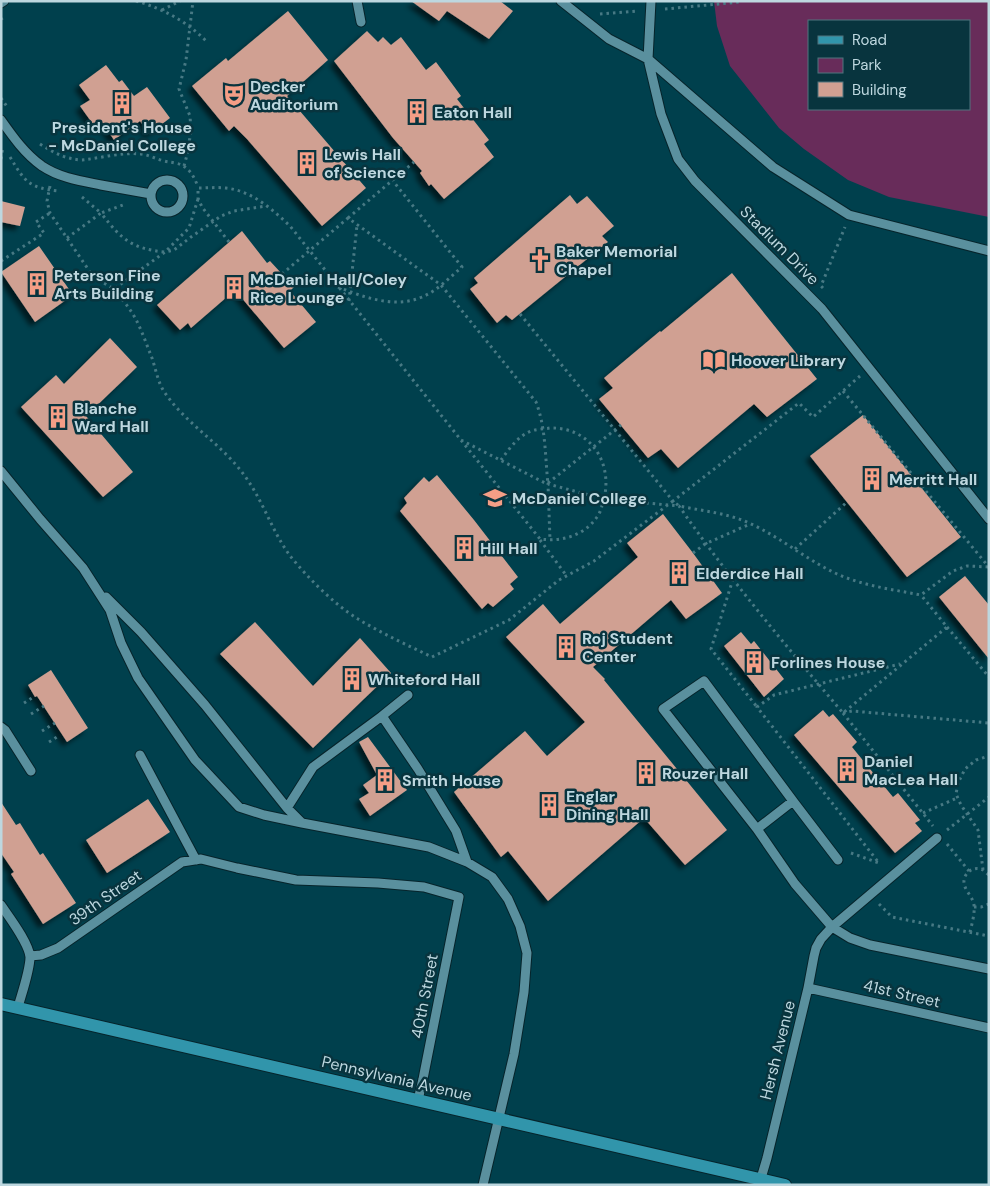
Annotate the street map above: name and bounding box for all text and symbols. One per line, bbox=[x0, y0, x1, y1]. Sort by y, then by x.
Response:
legend bbox=[808, 20, 970, 110]
text: Road bbox=[852, 30, 887, 50]
text: Park bbox=[852, 55, 882, 75]
place label: Decker Auditorium bbox=[250, 76, 338, 115]
text: Building bbox=[852, 80, 907, 100]
theatre icon: Decker Auditorium bbox=[221, 82, 247, 108]
building icon: President's House - McDaniel College bbox=[109, 90, 135, 116]
building icon: Eaton Hall bbox=[404, 99, 430, 125]
place label: Eaton Hall bbox=[434, 102, 512, 123]
place label: President's House - McDaniel College bbox=[48, 117, 196, 156]
place label: Lewis Hall of Science bbox=[324, 144, 406, 183]
building icon: Lewis Hall of Science bbox=[294, 150, 320, 176]
street label: Stadium Drive bbox=[736, 201, 824, 289]
place label: Baker Memorial Chapel bbox=[556, 241, 677, 280]
church icon: Baker Memorial Chapel bbox=[527, 247, 553, 273]
place label: Peterson Fine Arts Building bbox=[54, 265, 161, 304]
place label: McDaniel Hall/Coley Rice Lounge bbox=[250, 269, 407, 308]
building icon: Peterson Fine Arts Building bbox=[24, 271, 50, 297]
building icon: McDaniel Hall/Coley Rice Lounge bbox=[221, 275, 247, 301]
library icon: Hoover Library bbox=[701, 347, 727, 373]
place label: Hoover Library bbox=[731, 350, 846, 371]
place label: Blanche Ward Hall bbox=[74, 398, 149, 437]
building icon: Blanche Ward Hall bbox=[45, 404, 71, 430]
building icon: Merritt Hall bbox=[859, 466, 885, 492]
place label: Merritt Hall bbox=[889, 469, 977, 490]
school or university icon: McDaniel College bbox=[482, 485, 508, 511]
place label: McDaniel College bbox=[512, 488, 647, 509]
building icon: Hill Hall bbox=[451, 535, 477, 561]
place label: Hill Hall bbox=[480, 538, 537, 559]
building icon: Elderdice Hall bbox=[666, 560, 692, 586]
place label: Elderdice Hall bbox=[696, 563, 803, 584]
place label: Roj Student Center bbox=[582, 628, 673, 667]
building icon: Roj Student Center bbox=[553, 634, 579, 660]
building icon: Forlines House bbox=[741, 649, 767, 675]
place label: Forlines House bbox=[771, 652, 885, 673]
building icon: Whiteford Hall bbox=[339, 666, 365, 692]
place label: Whiteford Hall bbox=[368, 669, 480, 690]
place label: Daniel MacLea Hall bbox=[864, 751, 958, 790]
building icon: Daniel MacLea Hall bbox=[834, 757, 860, 783]
building icon: Rouzer Hall bbox=[633, 760, 659, 786]
place label: Rouzer Hall bbox=[662, 763, 748, 784]
building icon: Smith House bbox=[372, 767, 398, 793]
place label: Smith House bbox=[402, 770, 501, 791]
place label: Englar Dining Hall bbox=[566, 786, 648, 825]
building icon: Englar Dining Hall bbox=[536, 792, 562, 818]
street label: 39th Street bbox=[65, 865, 146, 930]
street label: 40th Street bbox=[406, 952, 443, 1040]
street label: 41st Street bbox=[861, 974, 942, 1013]
street label: Hersh Avenue bbox=[755, 998, 800, 1102]
street label: Pennsylvania Avenue bbox=[320, 1051, 474, 1106]

